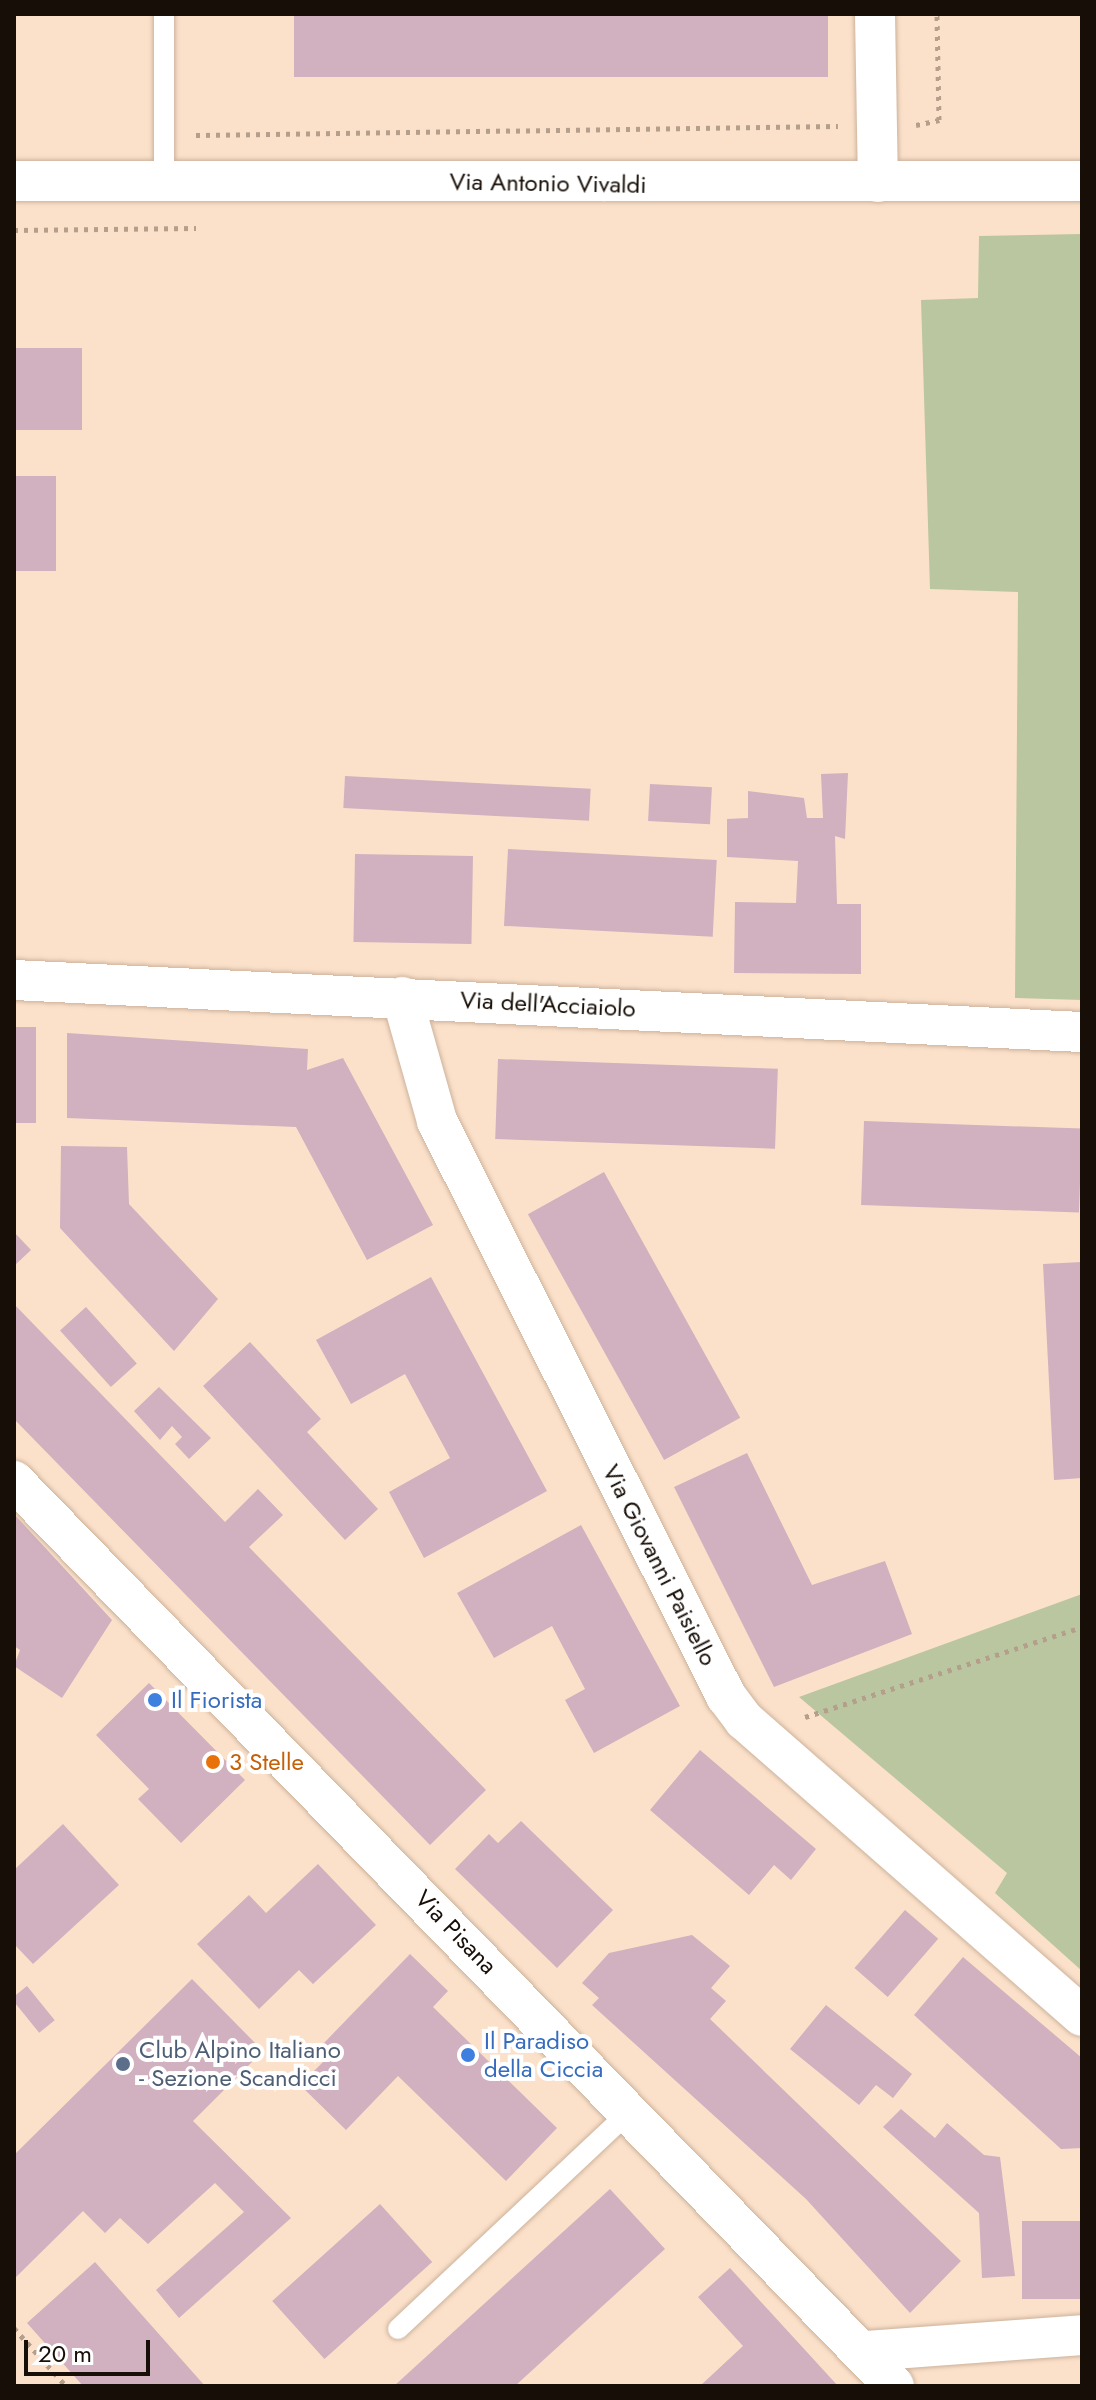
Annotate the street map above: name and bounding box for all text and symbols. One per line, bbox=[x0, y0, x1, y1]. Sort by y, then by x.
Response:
street label: Via Antonio Vivaldi bbox=[449, 167, 647, 199]
street label: Via dell'Acciaiolo bbox=[460, 985, 636, 1023]
street label: Via Giovanni Paisiello bbox=[597, 1460, 723, 1670]
place label: Il Fiorista bbox=[171, 1686, 262, 1714]
marker: Il Fiorista bbox=[146, 1691, 164, 1709]
place label: 3 Stelle bbox=[229, 1748, 304, 1776]
marker: 3 Stelle bbox=[204, 1753, 222, 1771]
street label: Via Pisana bbox=[409, 1884, 503, 1980]
place label: Il Paradiso della Ciccia bbox=[484, 2027, 603, 2083]
place label: Club Alpino Italiano - Sezione Scandicci bbox=[139, 2036, 341, 2092]
marker: Il Paradiso della Ciccia bbox=[459, 2046, 477, 2064]
marker: Club Alpino Italiano - Sezione Scandicci bbox=[114, 2055, 132, 2073]
scale bar bbox=[28, 2324, 154, 2374]
text: 20 m bbox=[38, 2336, 92, 2371]

